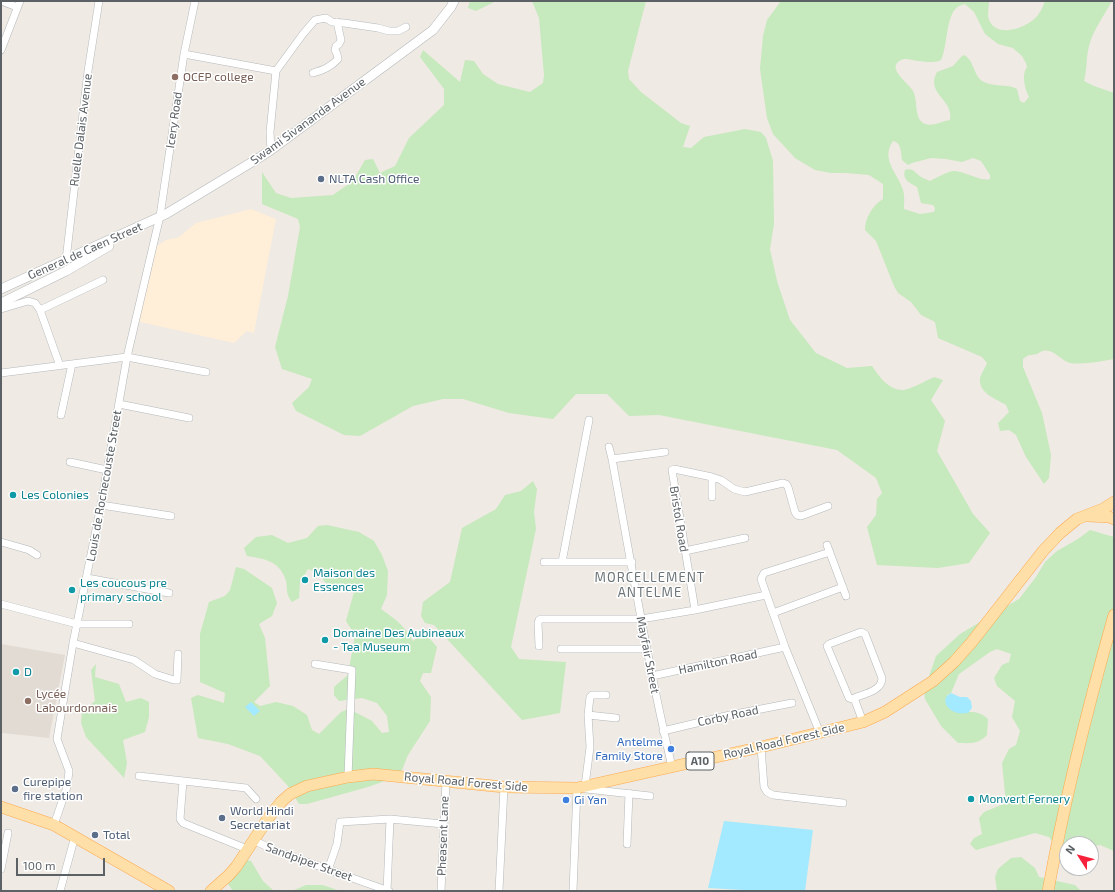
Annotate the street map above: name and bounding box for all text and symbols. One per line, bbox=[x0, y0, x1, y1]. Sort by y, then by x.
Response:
place label: OCEP college bbox=[183, 70, 254, 84]
marker: OCEP college bbox=[170, 72, 180, 82]
street label: Ruelle Dalais Avenue bbox=[67, 73, 95, 187]
street label: Swami Sivananda Avenue bbox=[248, 74, 368, 168]
street label: Icery Road bbox=[163, 91, 185, 149]
place label: NLTA Cash Office bbox=[329, 172, 419, 186]
marker: NLTA Cash Office bbox=[316, 174, 326, 184]
street label: General de Caen Street bbox=[25, 219, 145, 283]
street label: Louis de Rochecouste Street bbox=[84, 409, 124, 563]
street label: Bristol Road bbox=[667, 485, 691, 553]
place label: Les Colonies bbox=[21, 488, 89, 502]
marker: Les Colonies bbox=[8, 490, 18, 500]
place label: Maison des Essences bbox=[313, 566, 375, 594]
district label: MORCELLEMENT ANTELME bbox=[595, 570, 705, 601]
marker: Maison des Essences bbox=[300, 575, 310, 585]
place label: Les coucous pre primary school bbox=[80, 576, 167, 604]
marker: Les coucous pre primary school bbox=[67, 585, 77, 595]
street label: Mayfair Street bbox=[633, 615, 663, 695]
place label: Domaine Des Aubineaux - Tea Museum bbox=[333, 626, 464, 654]
marker: Domaine Des Aubineaux - Tea Museum bbox=[320, 635, 330, 645]
street label: Hamilton Road bbox=[677, 647, 759, 677]
place label: D bbox=[24, 665, 32, 679]
marker: D bbox=[11, 667, 21, 677]
place label: Lycée Labourdonnais bbox=[36, 687, 117, 715]
marker: Lycée Labourdonnais bbox=[23, 696, 33, 706]
street label: Corby Road bbox=[696, 703, 760, 729]
street label: Royal Road Forest Side bbox=[722, 720, 846, 762]
place label: Antelme Family Store bbox=[595, 735, 663, 763]
marker: Antelme Family Store bbox=[666, 744, 676, 754]
road number: A10 bbox=[686, 752, 714, 770]
street label: Royal Road Forest Side bbox=[404, 769, 528, 795]
place label: Curepipe fire station bbox=[23, 775, 83, 803]
marker: Curepipe fire station bbox=[10, 784, 20, 794]
place label: Monvert Fernery bbox=[979, 792, 1070, 806]
place label: Gi Yan bbox=[574, 793, 607, 807]
marker: Monvert Fernery bbox=[966, 794, 976, 804]
marker: Gi Yan bbox=[561, 795, 571, 805]
street label: Pheasent Lane bbox=[434, 796, 452, 876]
place label: World Hindi Secretariat bbox=[230, 804, 294, 832]
marker: World Hindi Secretariat bbox=[217, 813, 227, 823]
place label: Total bbox=[103, 828, 130, 842]
marker: Total bbox=[90, 830, 100, 840]
north arrow bbox=[1059, 836, 1099, 876]
street label: Sandpiper Street bbox=[264, 840, 354, 884]
text: N bbox=[1062, 842, 1077, 856]
scale bar bbox=[18, 850, 107, 876]
text: 100 m bbox=[23, 858, 55, 872]

